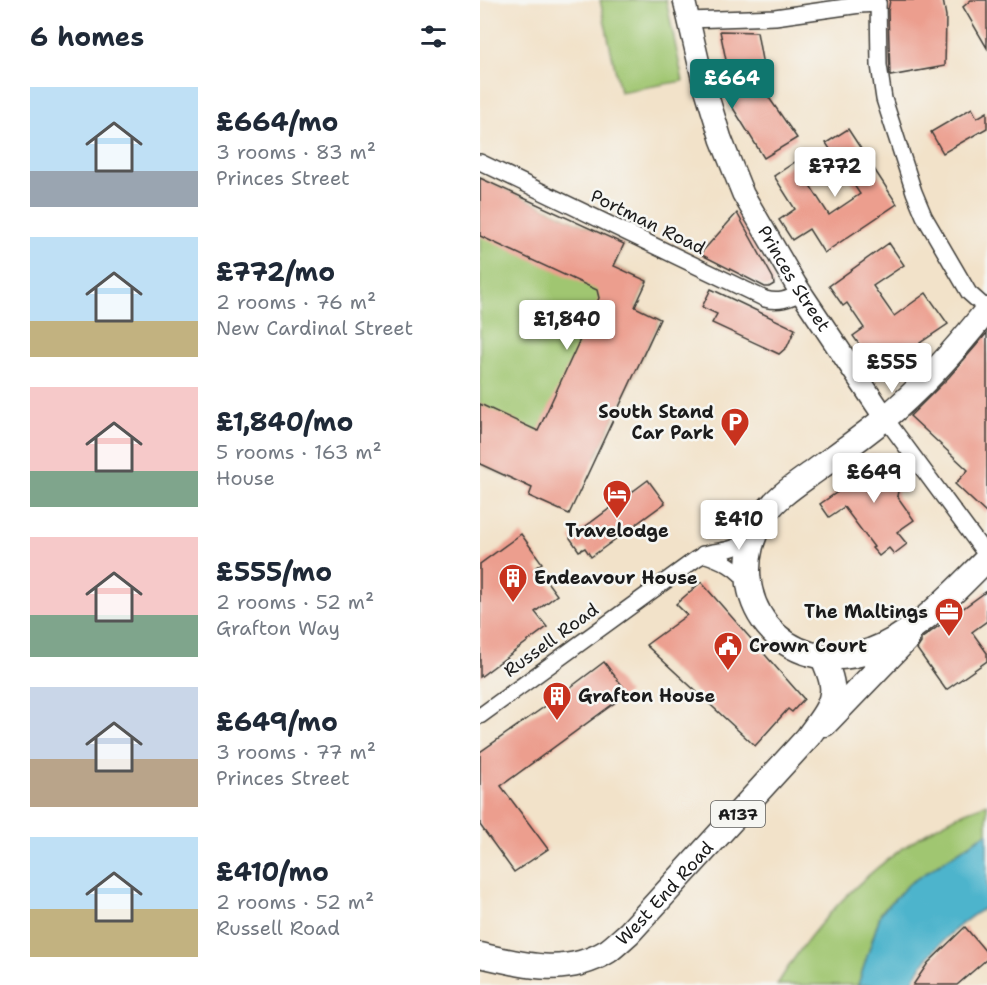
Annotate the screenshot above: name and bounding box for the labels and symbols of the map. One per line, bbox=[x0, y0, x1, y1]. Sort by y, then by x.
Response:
pin: £664 bbox=[696, 59, 768, 110]
pin: £772 bbox=[799, 147, 871, 198]
street label: Portman Road bbox=[587, 184, 709, 260]
street label: Princes Street bbox=[752, 221, 836, 337]
pin: £1,840 bbox=[518, 300, 616, 351]
pin: £555 bbox=[856, 343, 928, 394]
place label: South Stand Car Park bbox=[598, 400, 714, 445]
parking icon: South Stand Car Park bbox=[719, 406, 751, 448]
pin: £649 bbox=[838, 453, 910, 504]
hotel icon: Travelodge bbox=[601, 478, 633, 520]
pin: £410 bbox=[703, 500, 775, 551]
place label: Travelodge bbox=[565, 519, 669, 543]
building icon: Endeavour House bbox=[497, 562, 529, 604]
place label: Endeavour House bbox=[534, 566, 698, 590]
office icon: The Maltings bbox=[933, 596, 965, 638]
street label: Russell Road bbox=[499, 598, 603, 682]
place label: The Maltings bbox=[804, 600, 928, 624]
public building icon: Crown Court bbox=[712, 630, 744, 672]
place label: Crown Court bbox=[749, 634, 867, 658]
building icon: Grafton House bbox=[541, 680, 573, 722]
place label: Grafton House bbox=[578, 684, 715, 708]
road number: A137 bbox=[711, 801, 765, 827]
street label: West End Road bbox=[611, 836, 719, 951]

